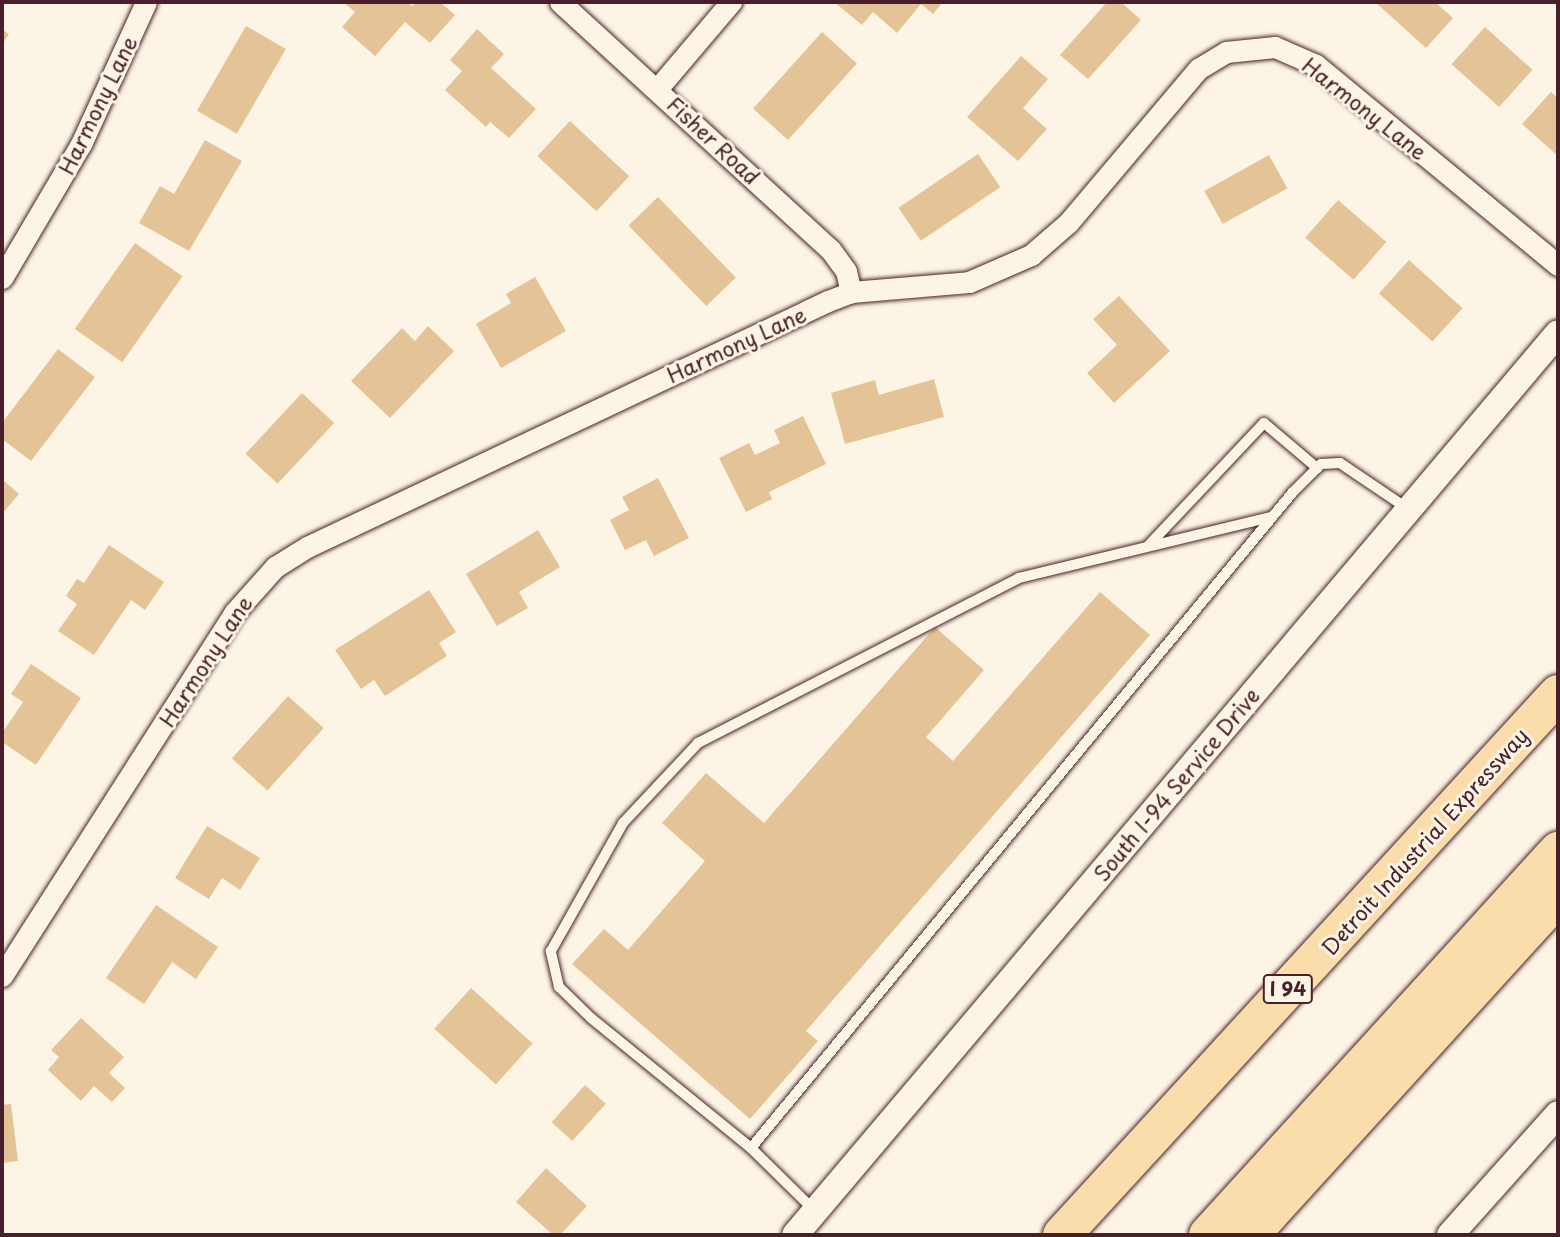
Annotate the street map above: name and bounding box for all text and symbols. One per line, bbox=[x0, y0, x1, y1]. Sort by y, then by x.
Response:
street label: Harmony Lane bbox=[53, 32, 141, 178]
street label: Harmony Lane bbox=[1298, 52, 1432, 164]
street label: Fisher Road bbox=[662, 90, 766, 190]
street label: Harmony Lane bbox=[662, 301, 810, 387]
street label: Harmony Lane bbox=[153, 591, 257, 731]
street label: South I-94 Service Drive bbox=[1087, 682, 1265, 886]
street label: Detroit Industrial Expressway bbox=[1315, 722, 1533, 960]
road number: I 94 bbox=[1262, 973, 1314, 1004]

